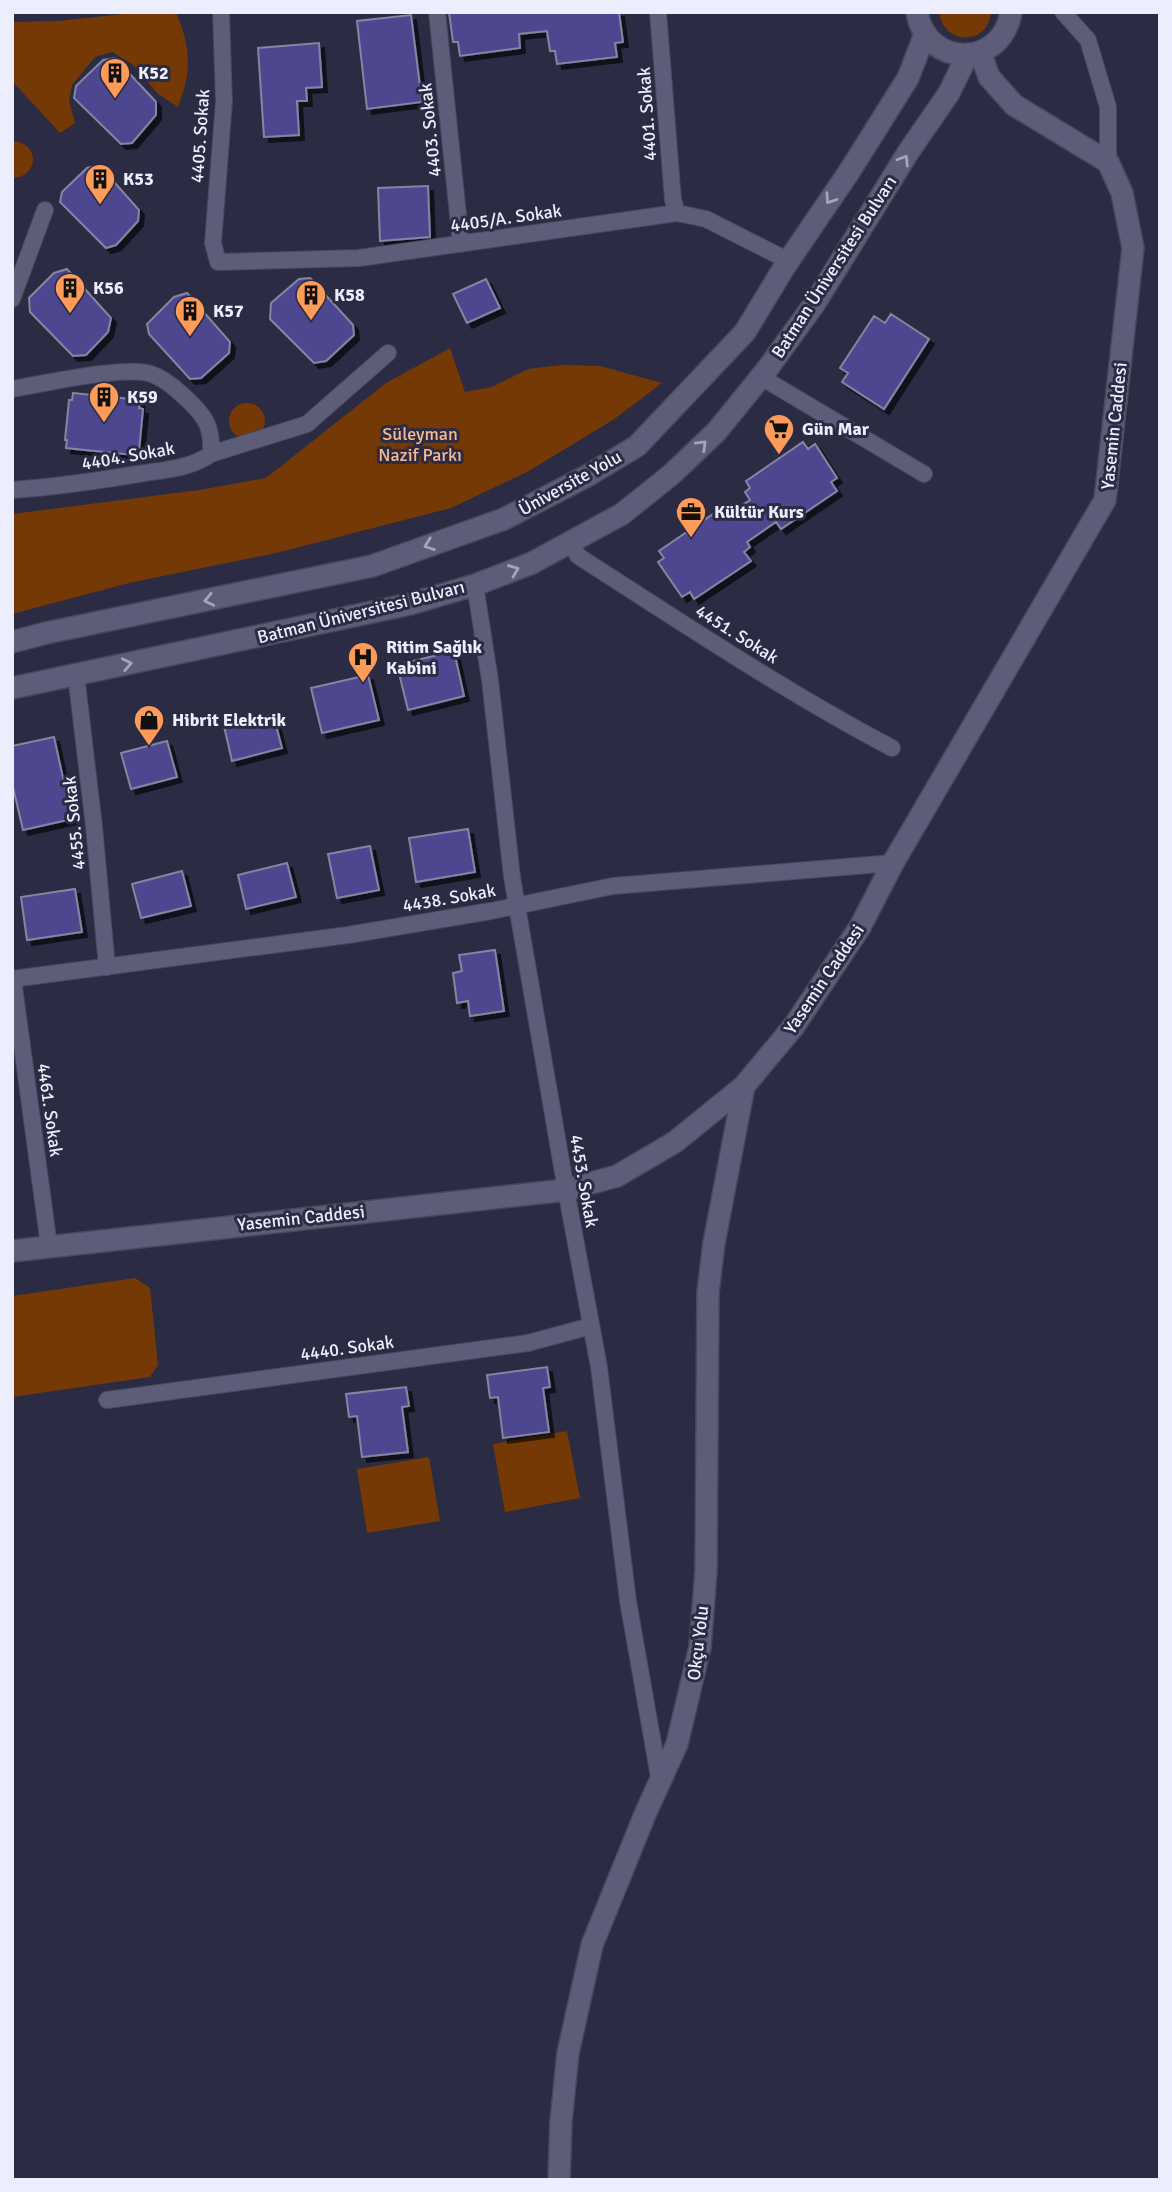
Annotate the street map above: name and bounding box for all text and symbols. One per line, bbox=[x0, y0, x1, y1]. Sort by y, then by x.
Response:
building icon: K52 bbox=[98, 56, 132, 100]
place label: K52 bbox=[138, 62, 169, 84]
street label: 4401. Sokak bbox=[633, 66, 661, 162]
street label: 4403. Sokak bbox=[414, 82, 446, 178]
street label: 4405. Sokak bbox=[186, 88, 214, 184]
one-way arrow bbox=[895, 154, 908, 167]
building icon: K53 bbox=[83, 162, 117, 206]
place label: K53 bbox=[123, 168, 154, 190]
street label: Batman Üniversitesi Bulvarı bbox=[767, 172, 901, 362]
one-way arrow bbox=[826, 191, 838, 204]
street label: 4405/A. Sokak bbox=[449, 199, 563, 237]
building icon: K56 bbox=[53, 271, 87, 315]
place label: K56 bbox=[93, 277, 124, 299]
building icon: K58 bbox=[294, 278, 328, 322]
place label: K58 bbox=[334, 284, 365, 306]
building icon: K57 bbox=[173, 294, 207, 338]
place label: K57 bbox=[213, 300, 244, 322]
street label: Yasemin Caddesi bbox=[1096, 361, 1132, 491]
building icon: K59 bbox=[87, 380, 121, 424]
place label: K59 bbox=[127, 386, 158, 408]
supermarket icon: Gün Mar bbox=[762, 412, 796, 456]
place label: Gün Mar bbox=[802, 418, 870, 440]
park label: Süleyman Nazif Parkı bbox=[378, 423, 462, 466]
street label: 4404. Sokak bbox=[80, 437, 176, 475]
one-way arrow bbox=[694, 440, 707, 453]
street label: Üniversite Yolu bbox=[515, 446, 625, 520]
office icon: Kültür Kurs bbox=[674, 495, 708, 539]
place label: Kültür Kurs bbox=[714, 501, 804, 523]
one-way arrow bbox=[424, 537, 436, 551]
one-way arrow bbox=[508, 564, 520, 578]
street label: Batman Üniversitesi Bulvarı bbox=[255, 576, 467, 648]
one-way arrow bbox=[203, 592, 215, 607]
street label: 4451. Sokak bbox=[691, 600, 783, 668]
place label: Ritim Sağlık Kabini bbox=[386, 636, 483, 679]
hospital icon: Ritim Sağlık Kabini bbox=[346, 640, 380, 684]
one-way arrow bbox=[121, 658, 133, 673]
shop icon: Hibrit Elektrik bbox=[132, 703, 166, 747]
place label: Hibrit Elektrik bbox=[172, 709, 287, 731]
street label: 4455. Sokak bbox=[58, 775, 90, 871]
street label: 4438. Sokak bbox=[401, 879, 497, 917]
street label: Yasemin Caddesi bbox=[779, 920, 869, 1038]
street label: 4461. Sokak bbox=[33, 1062, 67, 1158]
street label: 4453. Sokak bbox=[565, 1133, 603, 1229]
street label: Yasemin Caddesi bbox=[236, 1200, 366, 1236]
street label: 4440. Sokak bbox=[299, 1331, 395, 1365]
street label: Okçu Yolu bbox=[683, 1604, 713, 1682]

